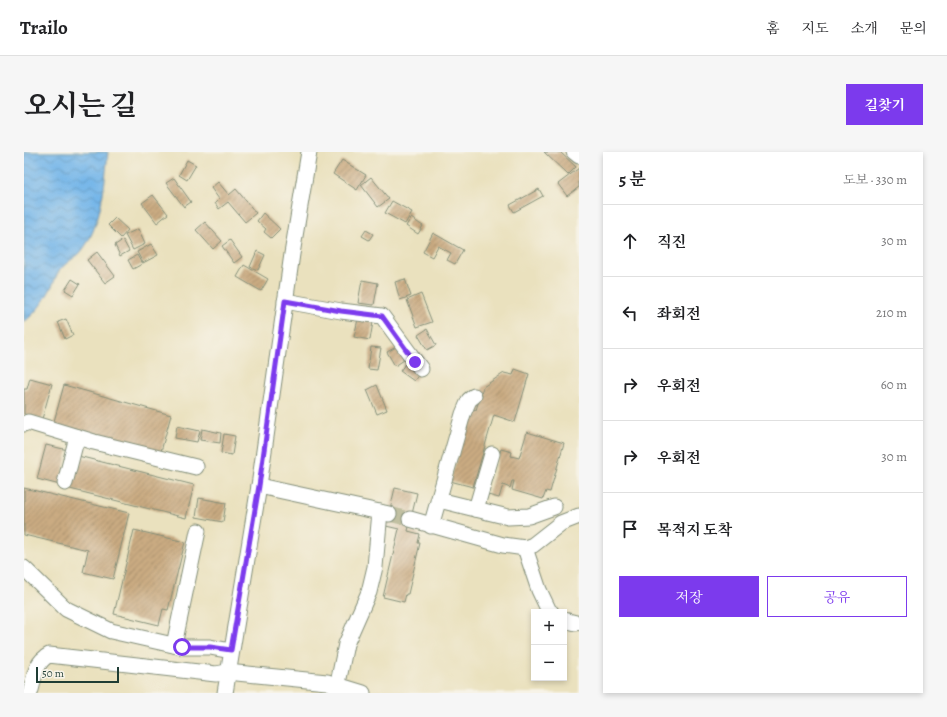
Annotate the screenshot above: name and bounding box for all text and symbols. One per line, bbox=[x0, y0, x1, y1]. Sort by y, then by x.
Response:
text: Trailo bbox=[20, 15, 68, 41]
text: 홈 bbox=[766, 19, 780, 38]
text: 지도 bbox=[802, 19, 829, 38]
text: 소개 bbox=[851, 19, 878, 38]
text: 문의 bbox=[900, 19, 927, 38]
button: 길찾기 bbox=[846, 84, 923, 125]
text: 오시는 길 bbox=[24, 87, 137, 125]
text: 5 분 bbox=[619, 168, 646, 191]
text: 도보 · 330 m bbox=[843, 171, 907, 188]
icon: ahead bbox=[619, 230, 641, 252]
text: 직진 bbox=[657, 232, 686, 252]
text: 30 m bbox=[881, 232, 907, 249]
icon: left bbox=[619, 302, 641, 324]
text: 좌회전 bbox=[657, 304, 700, 324]
text: 210 m bbox=[876, 304, 907, 321]
route end bbox=[406, 353, 424, 371]
icon: right bbox=[619, 374, 641, 396]
text: 우회전 bbox=[657, 376, 700, 396]
text: 60 m bbox=[881, 376, 907, 393]
icon: right bbox=[619, 446, 641, 468]
text: 우회전 bbox=[657, 448, 700, 468]
text: 30 m bbox=[881, 448, 907, 465]
icon: arrive bbox=[619, 518, 641, 540]
text: 목적지 도착 bbox=[657, 520, 732, 540]
button: 저장 bbox=[619, 576, 759, 617]
button: 공유 bbox=[767, 576, 907, 617]
map controls bbox=[531, 609, 567, 681]
button: + bbox=[531, 609, 567, 645]
route start bbox=[173, 638, 191, 656]
button: − bbox=[531, 645, 567, 681]
scale bar bbox=[36, 665, 119, 684]
text: 50 m bbox=[42, 666, 64, 681]

